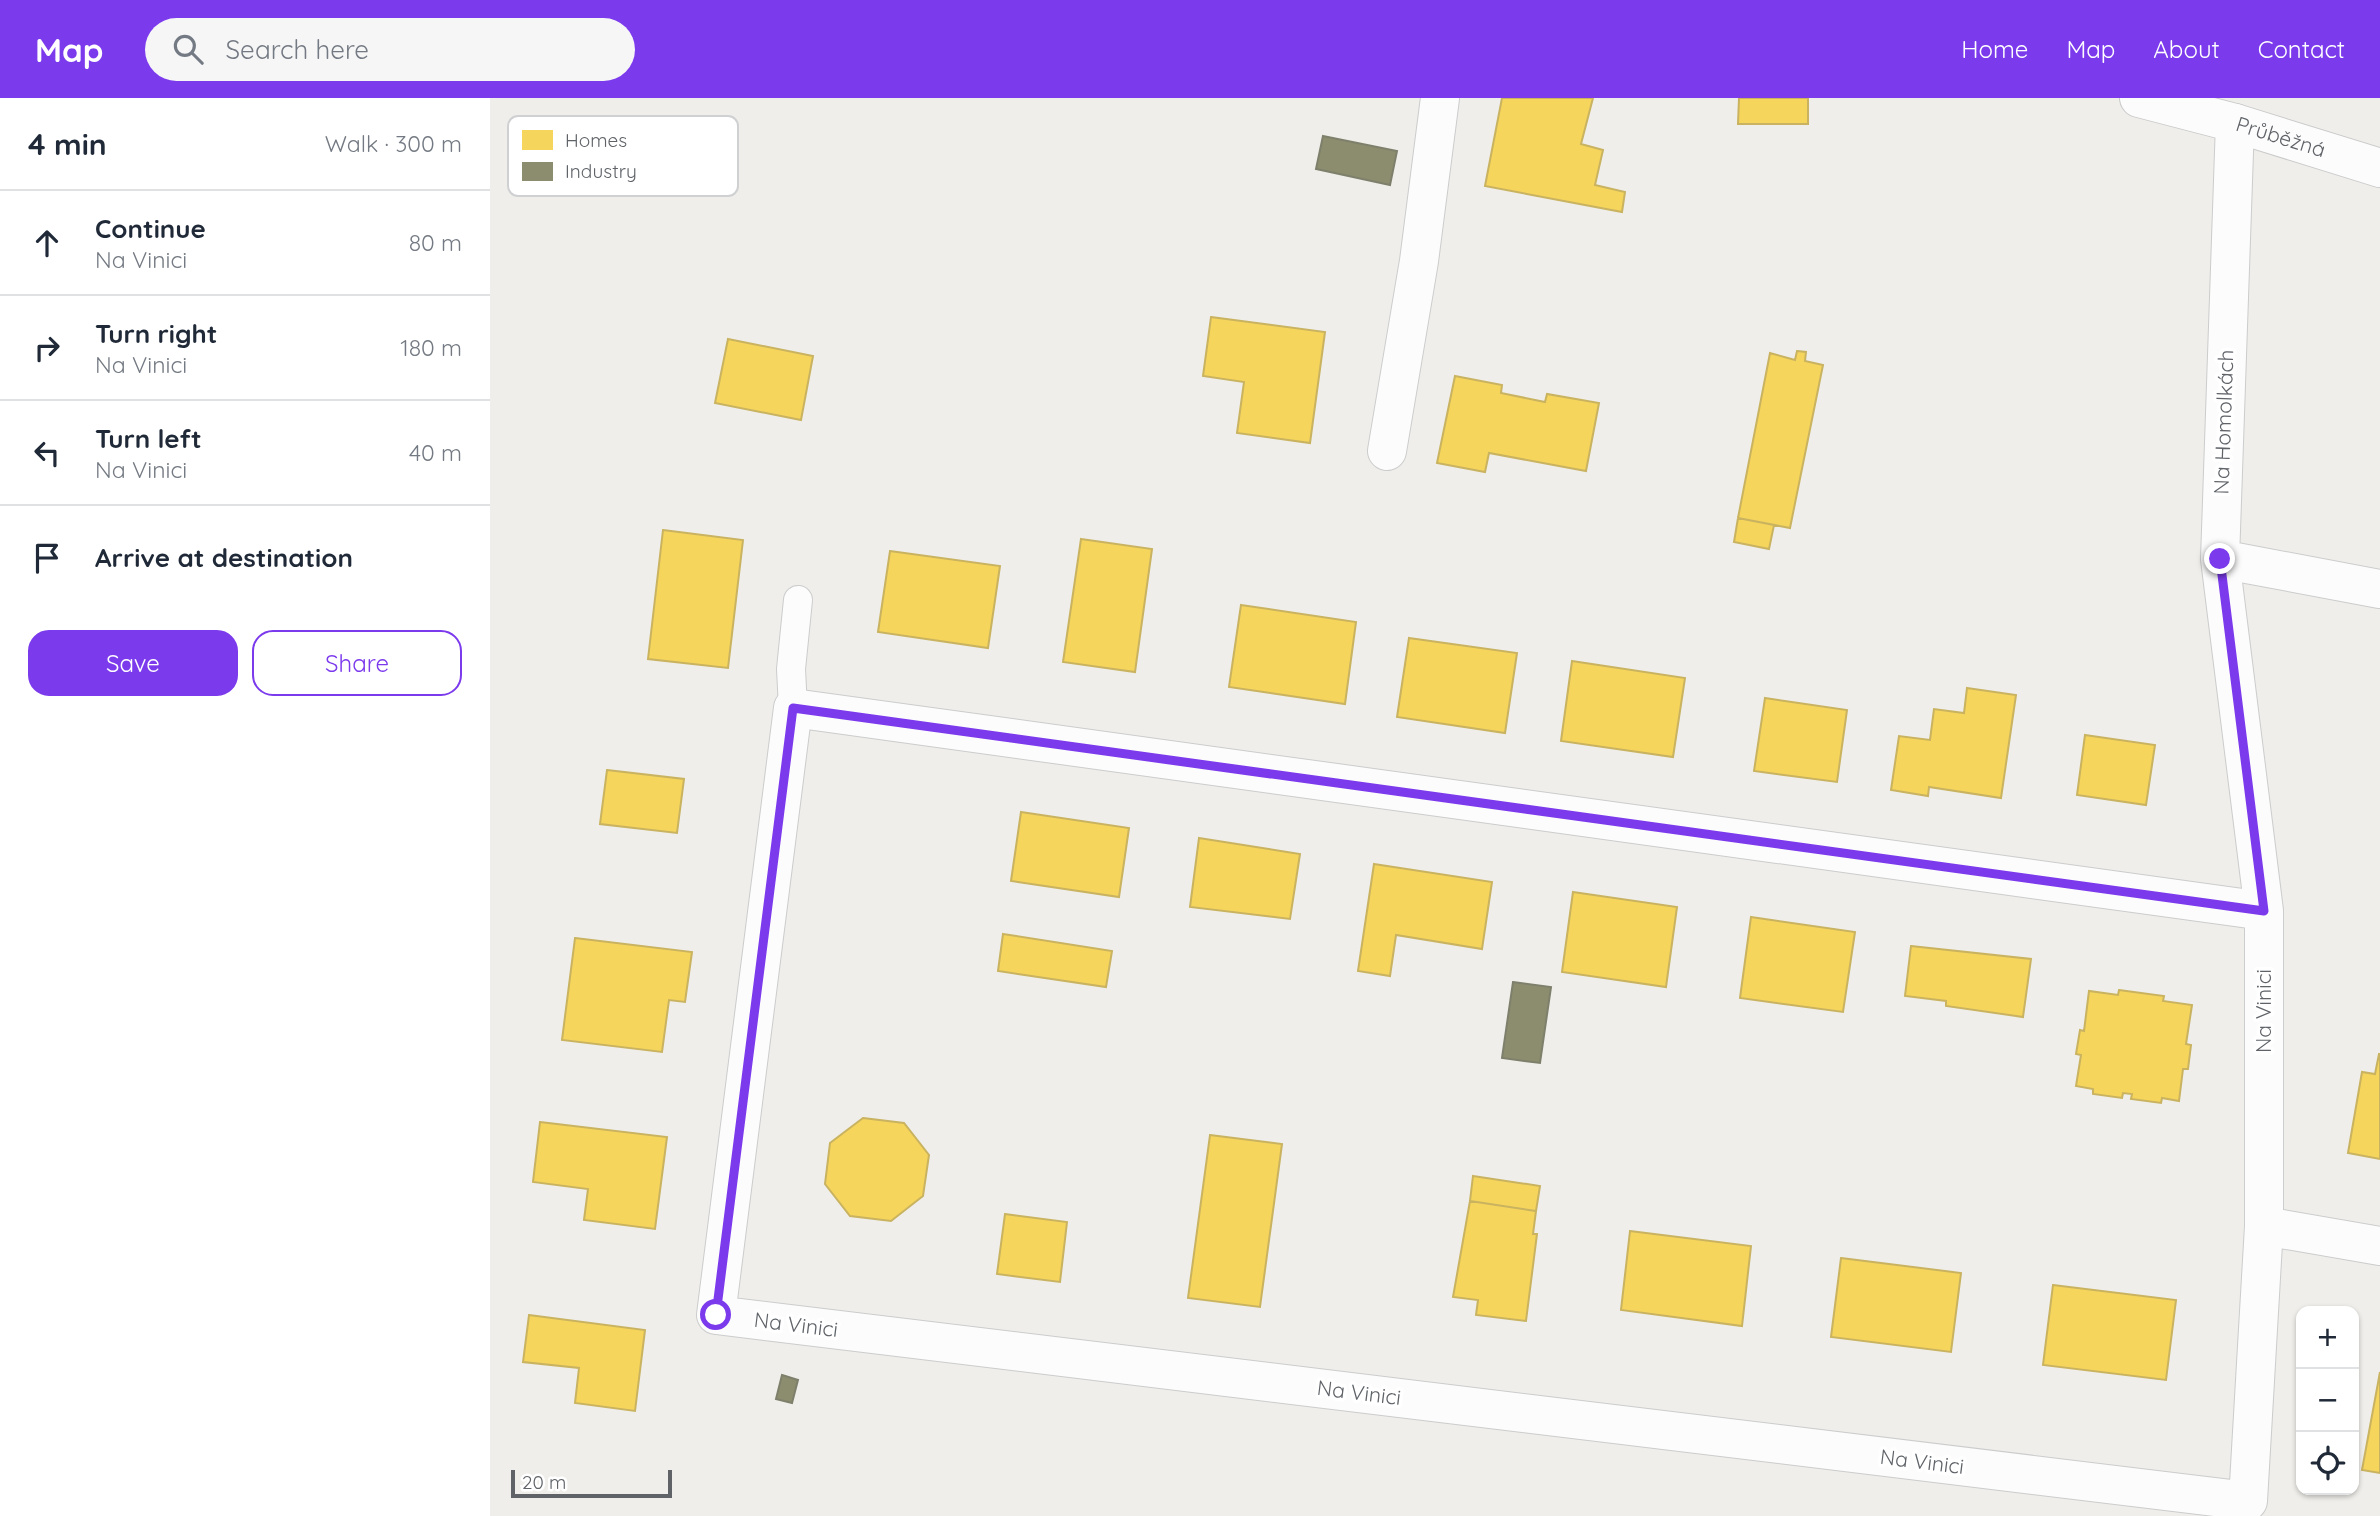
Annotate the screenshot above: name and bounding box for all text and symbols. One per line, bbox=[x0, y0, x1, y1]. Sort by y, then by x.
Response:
search box bbox=[145, 18, 635, 81]
text: Map bbox=[35, 29, 103, 70]
icon: search bbox=[169, 30, 207, 68]
text: Search here bbox=[225, 33, 369, 66]
text: Home bbox=[1961, 34, 2028, 64]
text: Map bbox=[2066, 34, 2115, 64]
text: About bbox=[2153, 34, 2220, 64]
text: Contact bbox=[2258, 34, 2345, 64]
street label: Průběžná bbox=[2233, 110, 2329, 162]
legend bbox=[508, 116, 738, 196]
text: 4 min bbox=[28, 125, 107, 163]
text: Homes bbox=[565, 128, 627, 152]
text: Walk · 300 m bbox=[325, 129, 462, 158]
text: Industry bbox=[565, 159, 637, 183]
text: Continue bbox=[95, 212, 206, 245]
icon: ahead bbox=[28, 224, 66, 262]
text: 80 m bbox=[409, 228, 462, 257]
text: Na Vinici bbox=[95, 245, 187, 274]
text: Turn right bbox=[95, 317, 217, 350]
icon: right bbox=[28, 329, 66, 367]
text: 180 m bbox=[400, 333, 462, 362]
street label: Na Homolkách bbox=[2207, 349, 2239, 495]
text: Na Vinici bbox=[95, 350, 187, 379]
text: Turn left bbox=[95, 422, 202, 455]
icon: left bbox=[28, 434, 66, 472]
text: 40 m bbox=[409, 438, 462, 467]
text: Na Vinici bbox=[95, 455, 187, 484]
icon: arrive bbox=[28, 539, 66, 577]
text: Arrive at destination bbox=[95, 541, 353, 574]
route end bbox=[2204, 543, 2235, 574]
button: Save bbox=[28, 630, 238, 696]
button: Share bbox=[252, 630, 462, 696]
street label: Na Vinici bbox=[2250, 969, 2276, 1053]
route start bbox=[700, 1299, 731, 1330]
street label: Na Vinici bbox=[753, 1306, 840, 1342]
map controls bbox=[2296, 1306, 2359, 1495]
button: + bbox=[2296, 1306, 2359, 1369]
button: − bbox=[2296, 1369, 2359, 1432]
street label: Na Vinici bbox=[1316, 1374, 1403, 1410]
button: locate bbox=[2296, 1432, 2359, 1495]
street label: Na Vinici bbox=[1879, 1443, 1966, 1479]
scale bar bbox=[511, 1467, 672, 1499]
text: 20 m bbox=[522, 1470, 566, 1494]

